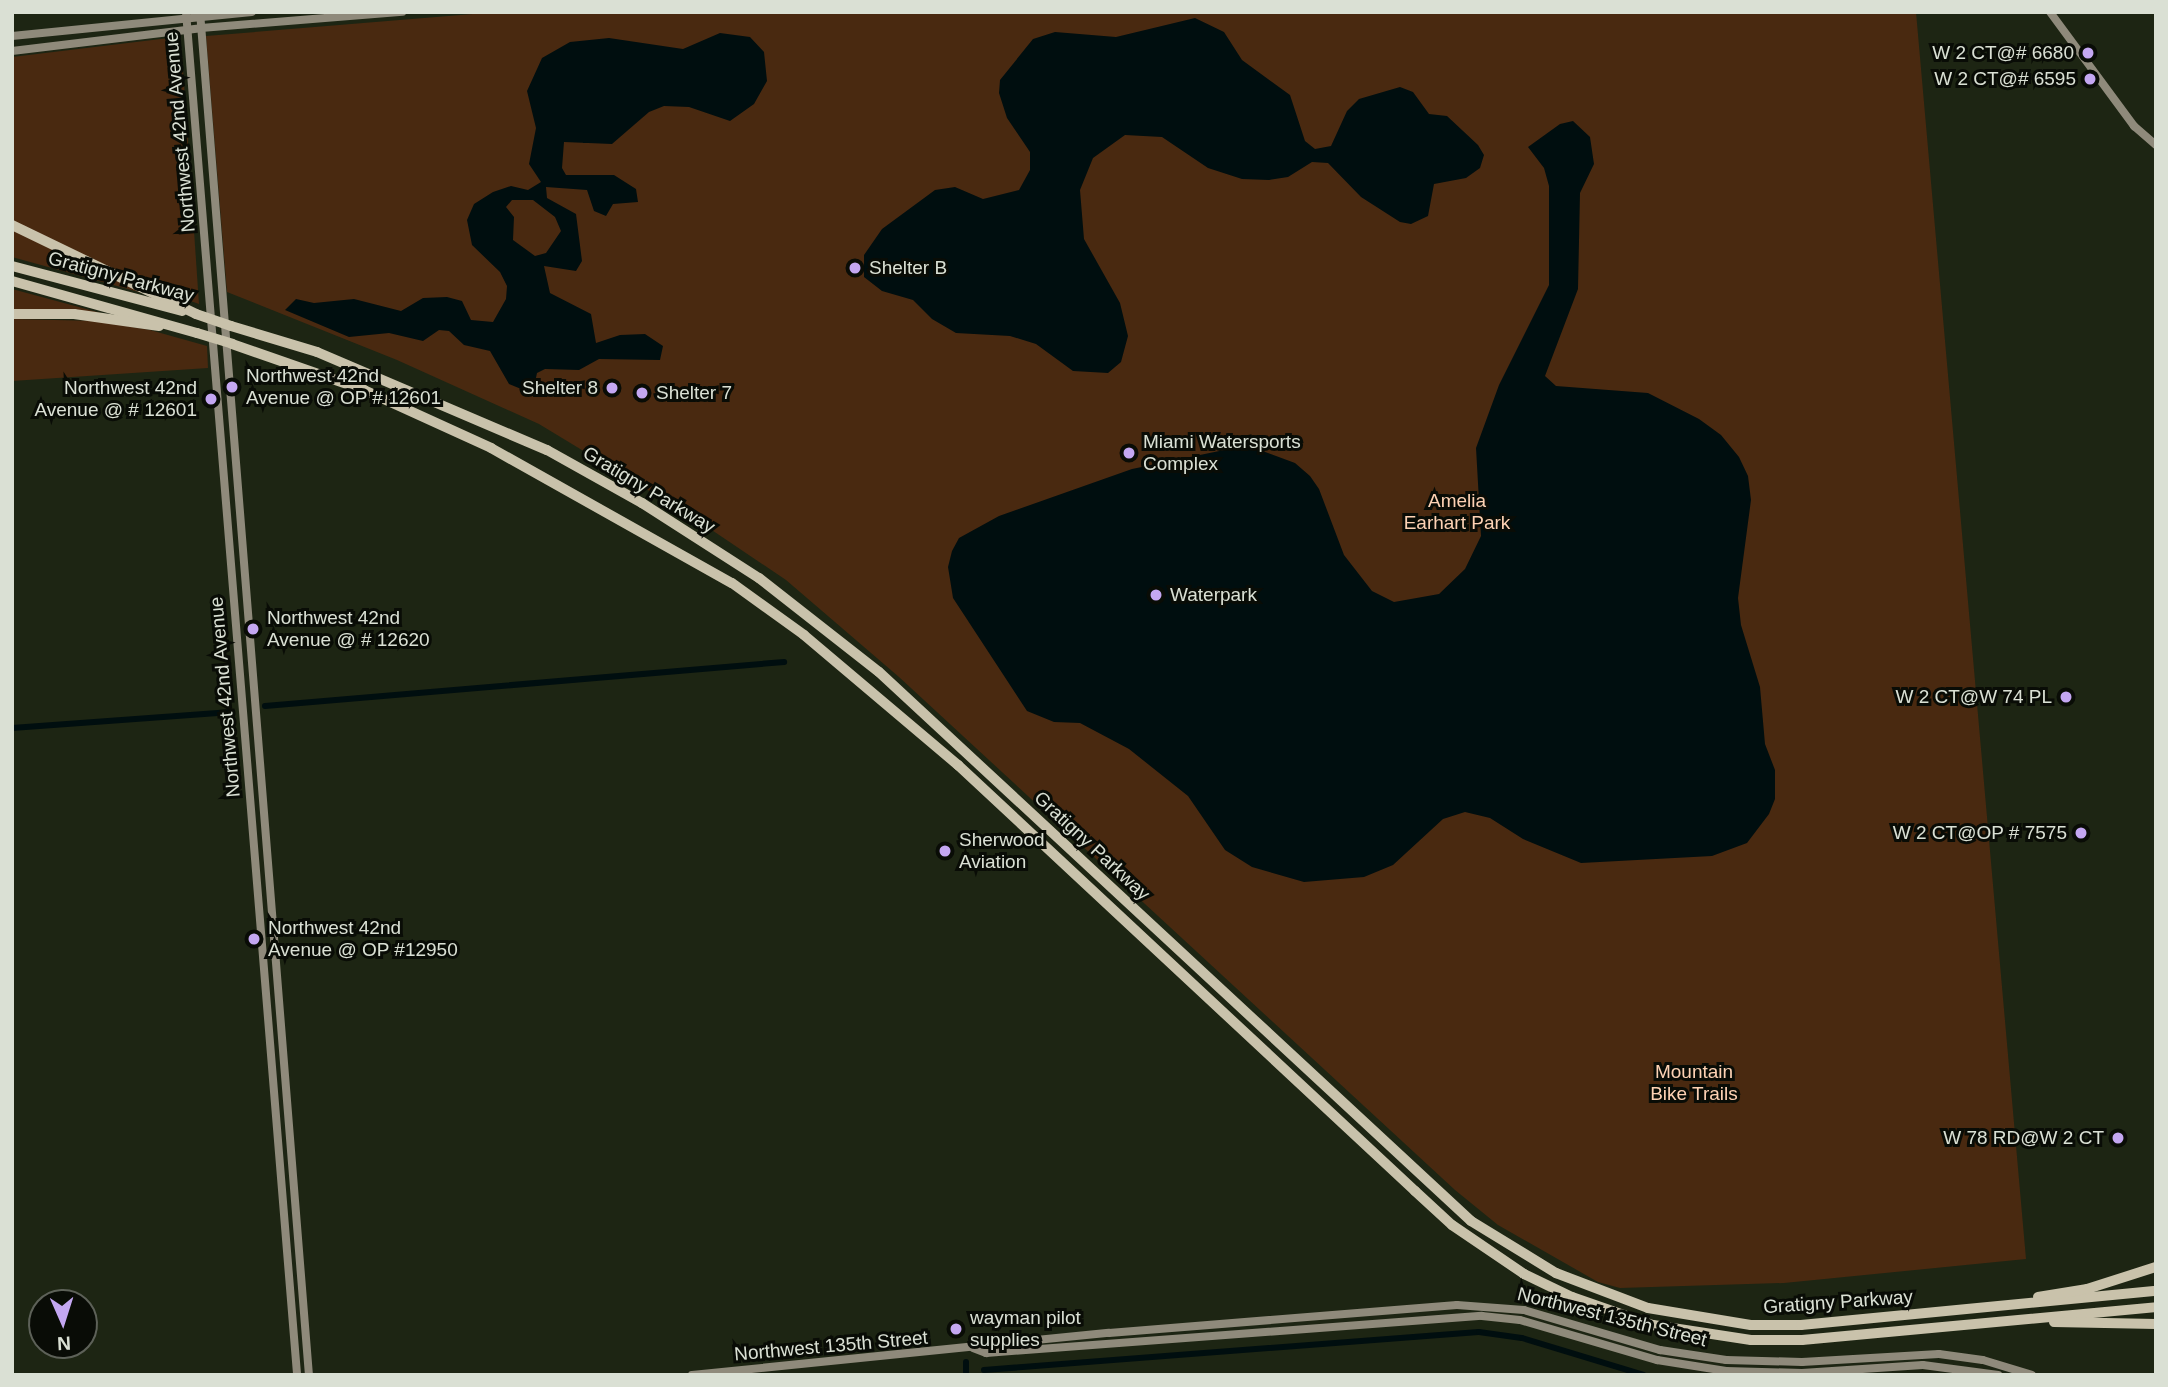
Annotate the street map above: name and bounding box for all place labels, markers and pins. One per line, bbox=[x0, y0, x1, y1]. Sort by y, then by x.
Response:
place label: W 2 CT@# 6680 bbox=[1932, 42, 2074, 64]
marker: W 2 CT@# 6680 bbox=[2080, 45, 2096, 61]
place label: W 2 CT@# 6595 bbox=[1934, 68, 2076, 90]
marker: W 2 CT@# 6595 bbox=[2082, 71, 2098, 87]
place label: Shelter B bbox=[869, 257, 947, 279]
marker: Shelter B bbox=[847, 260, 863, 276]
place label: Northwest 42nd Avenue @ OP # 12601 bbox=[246, 365, 441, 409]
place label: Northwest 42nd Avenue @ # 12601 bbox=[34, 377, 197, 421]
place label: Shelter 8 bbox=[522, 377, 598, 399]
marker: Northwest 42nd Avenue @ OP # 12601 bbox=[224, 379, 240, 395]
marker: Shelter 8 bbox=[604, 380, 620, 396]
place label: Shelter 7 bbox=[656, 382, 732, 404]
marker: Shelter 7 bbox=[634, 385, 650, 401]
marker: Northwest 42nd Avenue @ # 12601 bbox=[203, 391, 219, 407]
place label: Miami Watersports Complex bbox=[1143, 431, 1301, 475]
marker: Miami Watersports Complex bbox=[1121, 445, 1137, 461]
place label: Waterpark bbox=[1170, 584, 1257, 606]
marker: Waterpark bbox=[1148, 587, 1164, 603]
place label: Northwest 42nd Avenue @ # 12620 bbox=[267, 607, 430, 651]
marker: Northwest 42nd Avenue @ # 12620 bbox=[245, 621, 261, 637]
place label: W 2 CT@W 74 PL bbox=[1895, 686, 2052, 708]
marker: W 2 CT@W 74 PL bbox=[2058, 689, 2074, 705]
place label: W 2 CT@OP # 7575 bbox=[1892, 822, 2067, 844]
marker: W 2 CT@OP # 7575 bbox=[2073, 825, 2089, 841]
place label: Sherwood Aviation bbox=[959, 829, 1045, 873]
marker: Sherwood Aviation bbox=[937, 843, 953, 859]
place label: Northwest 42nd Avenue @ OP #12950 bbox=[268, 917, 458, 961]
marker: Northwest 42nd Avenue @ OP #12950 bbox=[246, 931, 262, 947]
place label: W 78 RD@W 2 CT bbox=[1943, 1127, 2104, 1149]
marker: W 78 RD@W 2 CT bbox=[2110, 1130, 2126, 1146]
place label: wayman pilot supplies bbox=[970, 1307, 1081, 1351]
marker: wayman pilot supplies bbox=[948, 1321, 964, 1337]

